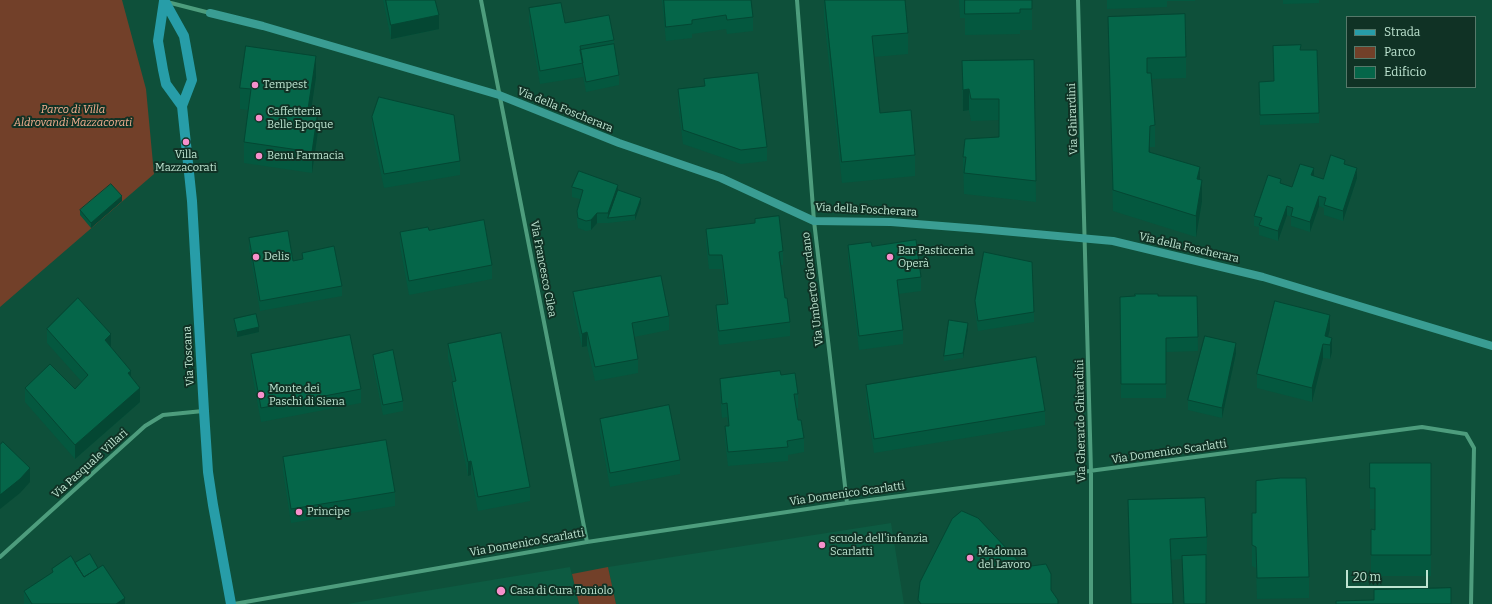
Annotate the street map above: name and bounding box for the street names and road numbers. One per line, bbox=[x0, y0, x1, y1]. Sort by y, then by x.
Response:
street label: Via Ghirardini bbox=[1065, 83, 1081, 155]
street label: Via della Foscherara bbox=[515, 85, 615, 135]
street label: Via della Foscherara bbox=[815, 201, 917, 219]
street label: Via Francesco Cilea bbox=[527, 220, 559, 318]
street label: Via della Foscherara bbox=[1138, 230, 1240, 266]
street label: Via Umberto Giordano bbox=[799, 231, 827, 347]
street label: Via Toscana bbox=[181, 326, 197, 386]
street label: Via Gherardo Ghirardini bbox=[1073, 360, 1089, 482]
street label: Via Pasquale Villari bbox=[49, 427, 131, 501]
street label: Via Domenico Scarlatti bbox=[1111, 437, 1227, 467]
street label: Via Domenico Scarlatti bbox=[789, 479, 905, 509]
street label: Via Domenico Scarlatti bbox=[469, 526, 585, 560]

